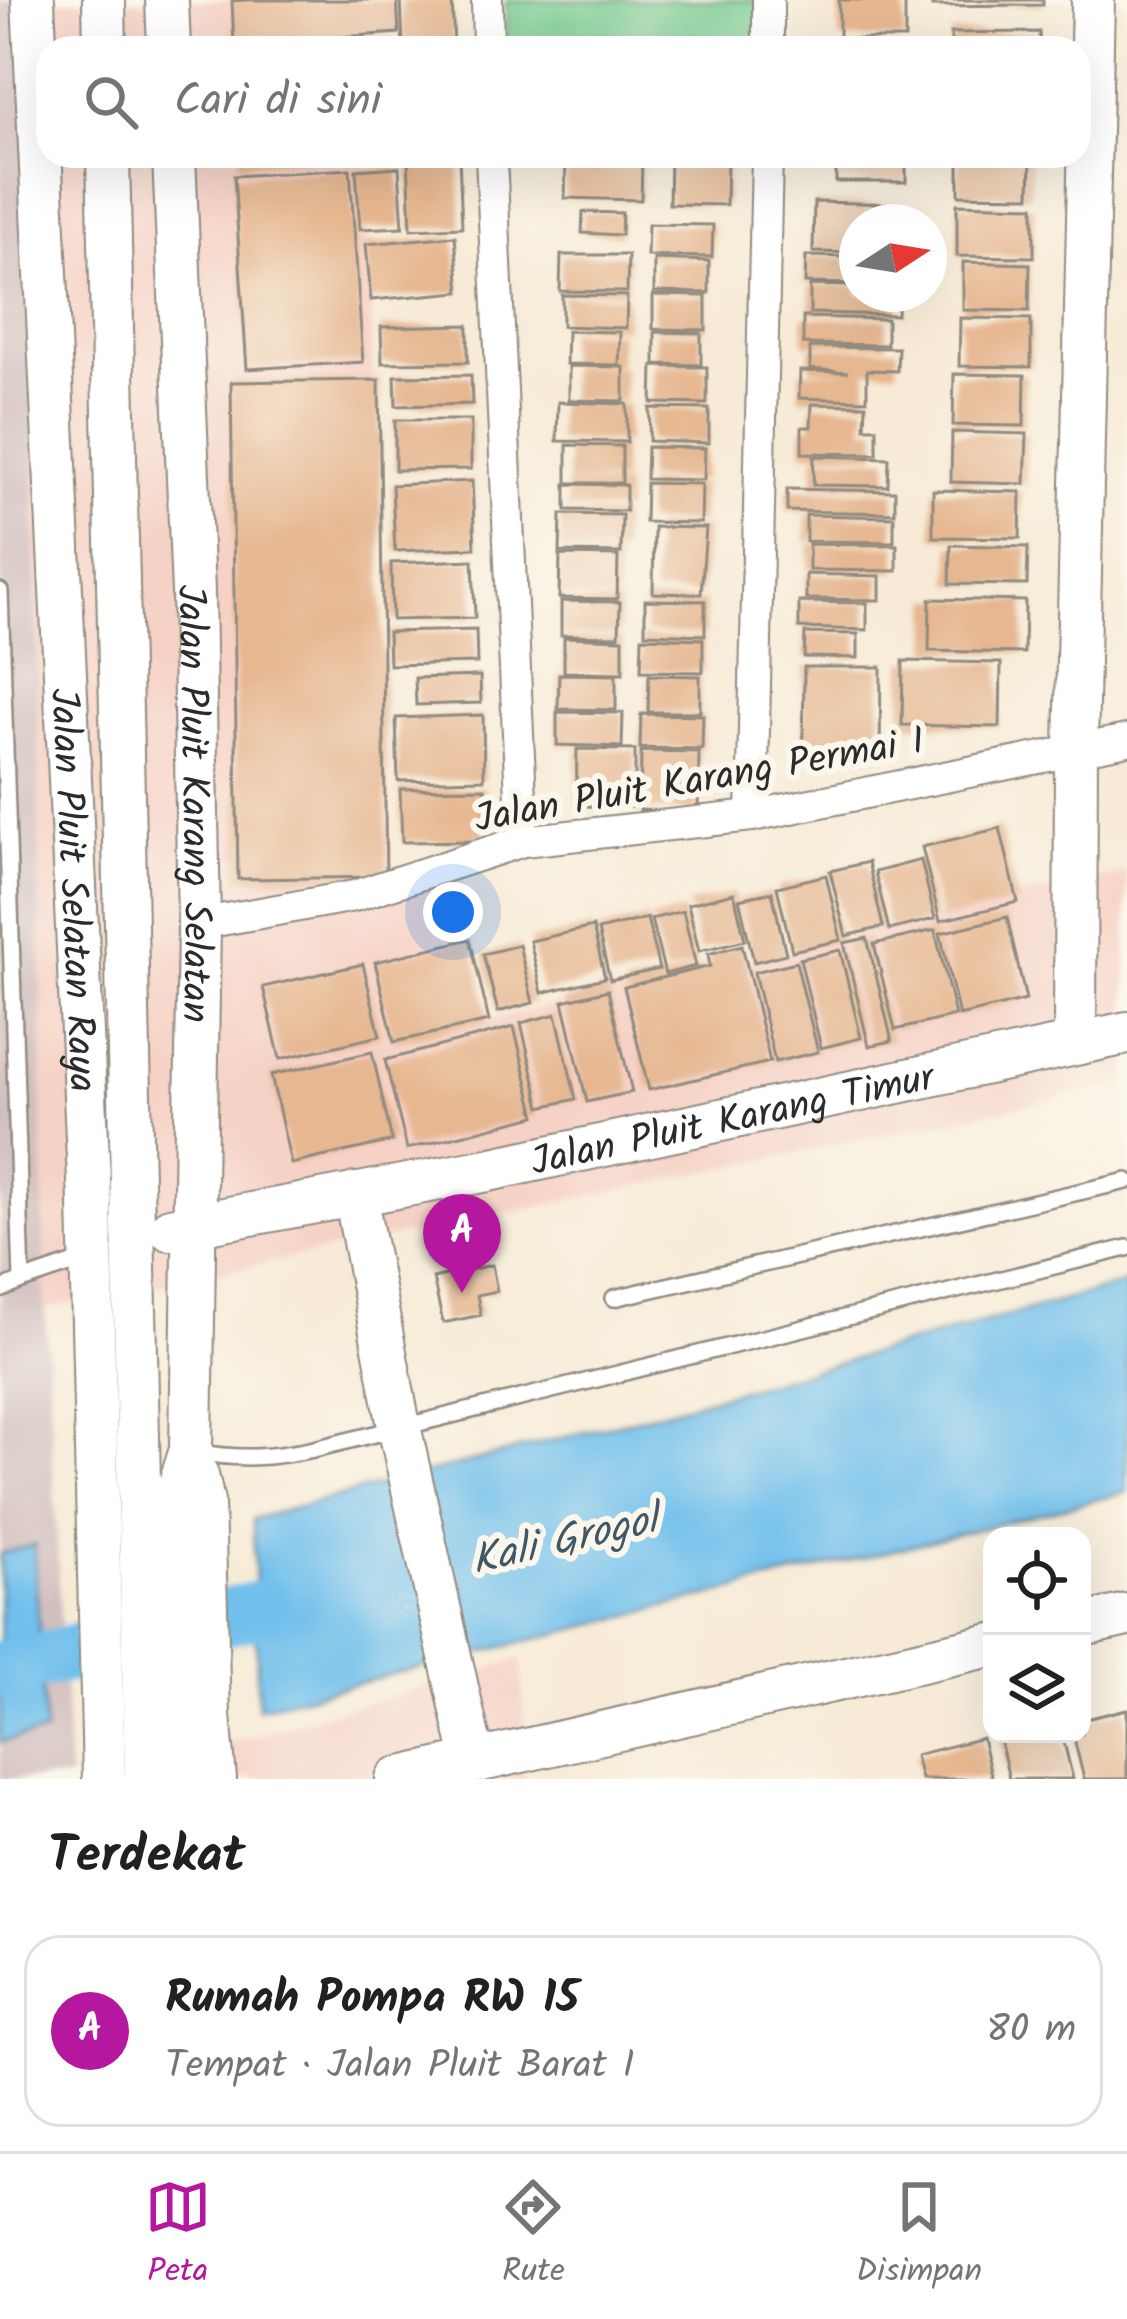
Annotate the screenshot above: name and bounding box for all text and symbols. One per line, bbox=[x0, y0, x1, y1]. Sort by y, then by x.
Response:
search box bbox=[36, 36, 1091, 168]
text: Cari di sini bbox=[174, 66, 382, 138]
icon: search bbox=[78, 69, 144, 135]
north arrow bbox=[839, 204, 947, 312]
street label: Jalan Pluit Karang Selatan bbox=[158, 584, 226, 1023]
street label: Jalan Pluit Selatan Raya bbox=[31, 687, 112, 1093]
street label: Jalan Pluit Karang Permai I bbox=[470, 712, 930, 852]
your location bbox=[423, 882, 483, 942]
street label: Jalan Pluit Karang Timur bbox=[526, 1048, 942, 1195]
pin: A bbox=[423, 1194, 501, 1293]
water label: Kali Grogol bbox=[465, 1486, 672, 1595]
map controls bbox=[983, 1527, 1091, 1743]
button: locate bbox=[983, 1527, 1091, 1635]
button: layers bbox=[983, 1635, 1091, 1743]
text: Terdekat bbox=[48, 1817, 246, 1898]
text: Rumah Pompa RW 15 bbox=[165, 1964, 579, 2036]
text: A bbox=[78, 2000, 102, 2062]
text: 80 m bbox=[986, 2000, 1076, 2062]
text: Tempat · Jalan Pluit Barat I bbox=[165, 2036, 634, 2098]
tab: Peta bbox=[145, 2174, 211, 2299]
tab: Rute bbox=[500, 2174, 566, 2299]
tab: Disimpan bbox=[856, 2174, 982, 2299]

